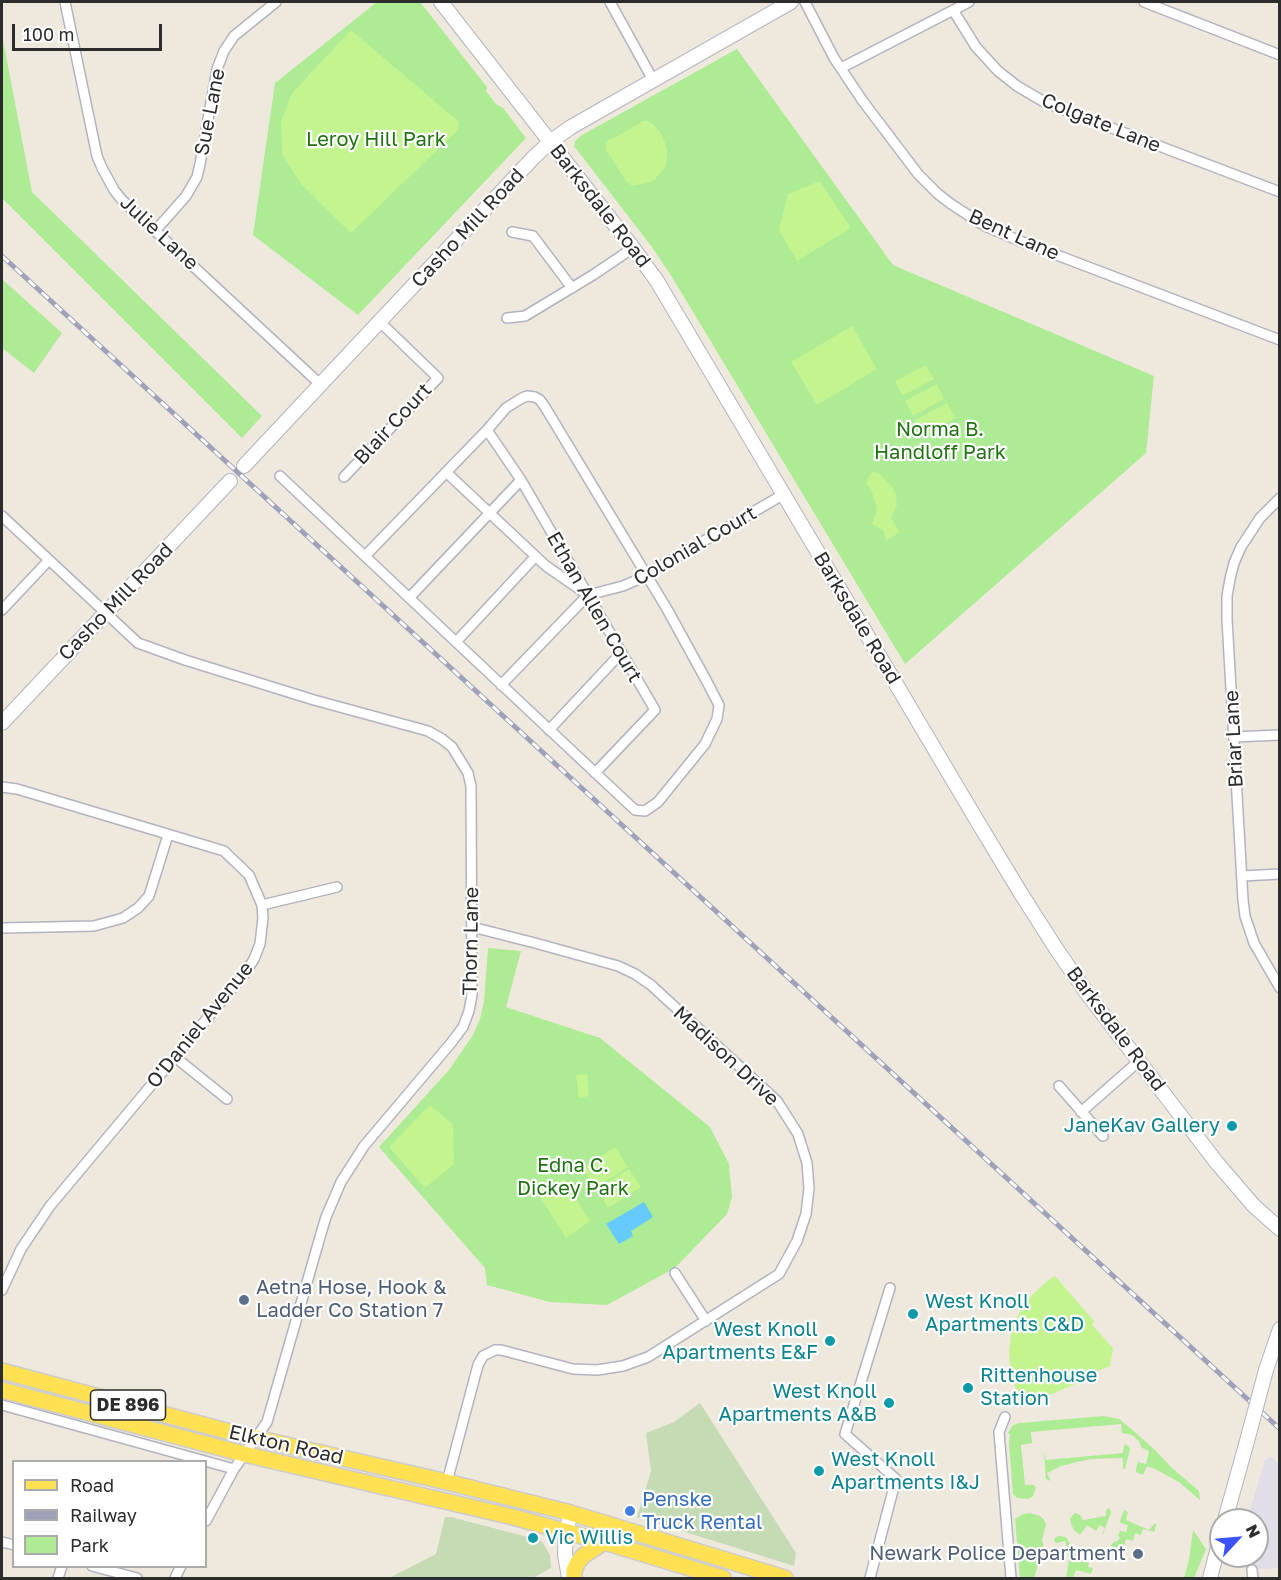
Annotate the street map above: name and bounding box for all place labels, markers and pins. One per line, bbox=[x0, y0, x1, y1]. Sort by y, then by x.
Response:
place label: JaneKav Gallery bbox=[1064, 1114, 1220, 1138]
marker: JaneKav Gallery bbox=[1225, 1119, 1239, 1133]
place label: Aetna Hose, Hook & Ladder Co Station 7 bbox=[256, 1276, 446, 1323]
place label: West Knoll Apartments C&D bbox=[925, 1290, 1084, 1337]
marker: Aetna Hose, Hook & Ladder Co Station 7 bbox=[237, 1293, 251, 1307]
marker: West Knoll Apartments C&D bbox=[906, 1307, 920, 1321]
place label: West Knoll Apartments E&F bbox=[662, 1318, 818, 1365]
marker: West Knoll Apartments E&F bbox=[823, 1334, 837, 1348]
place label: Rittenhouse Station bbox=[980, 1364, 1097, 1411]
place label: West Knoll Apartments A&B bbox=[719, 1380, 877, 1427]
marker: Rittenhouse Station bbox=[961, 1381, 975, 1395]
marker: West Knoll Apartments A&B bbox=[882, 1396, 896, 1410]
place label: West Knoll Apartments I&J bbox=[831, 1448, 980, 1495]
marker: West Knoll Apartments I&J bbox=[812, 1464, 826, 1478]
place label: Penske Truck Rental bbox=[642, 1488, 762, 1535]
marker: Penske Truck Rental bbox=[623, 1504, 637, 1518]
place label: Vic Willis bbox=[545, 1526, 633, 1550]
marker: Vic Willis bbox=[526, 1531, 540, 1545]
place label: Newark Police Department bbox=[869, 1542, 1126, 1566]
marker: Newark Police Department bbox=[1131, 1547, 1145, 1561]

